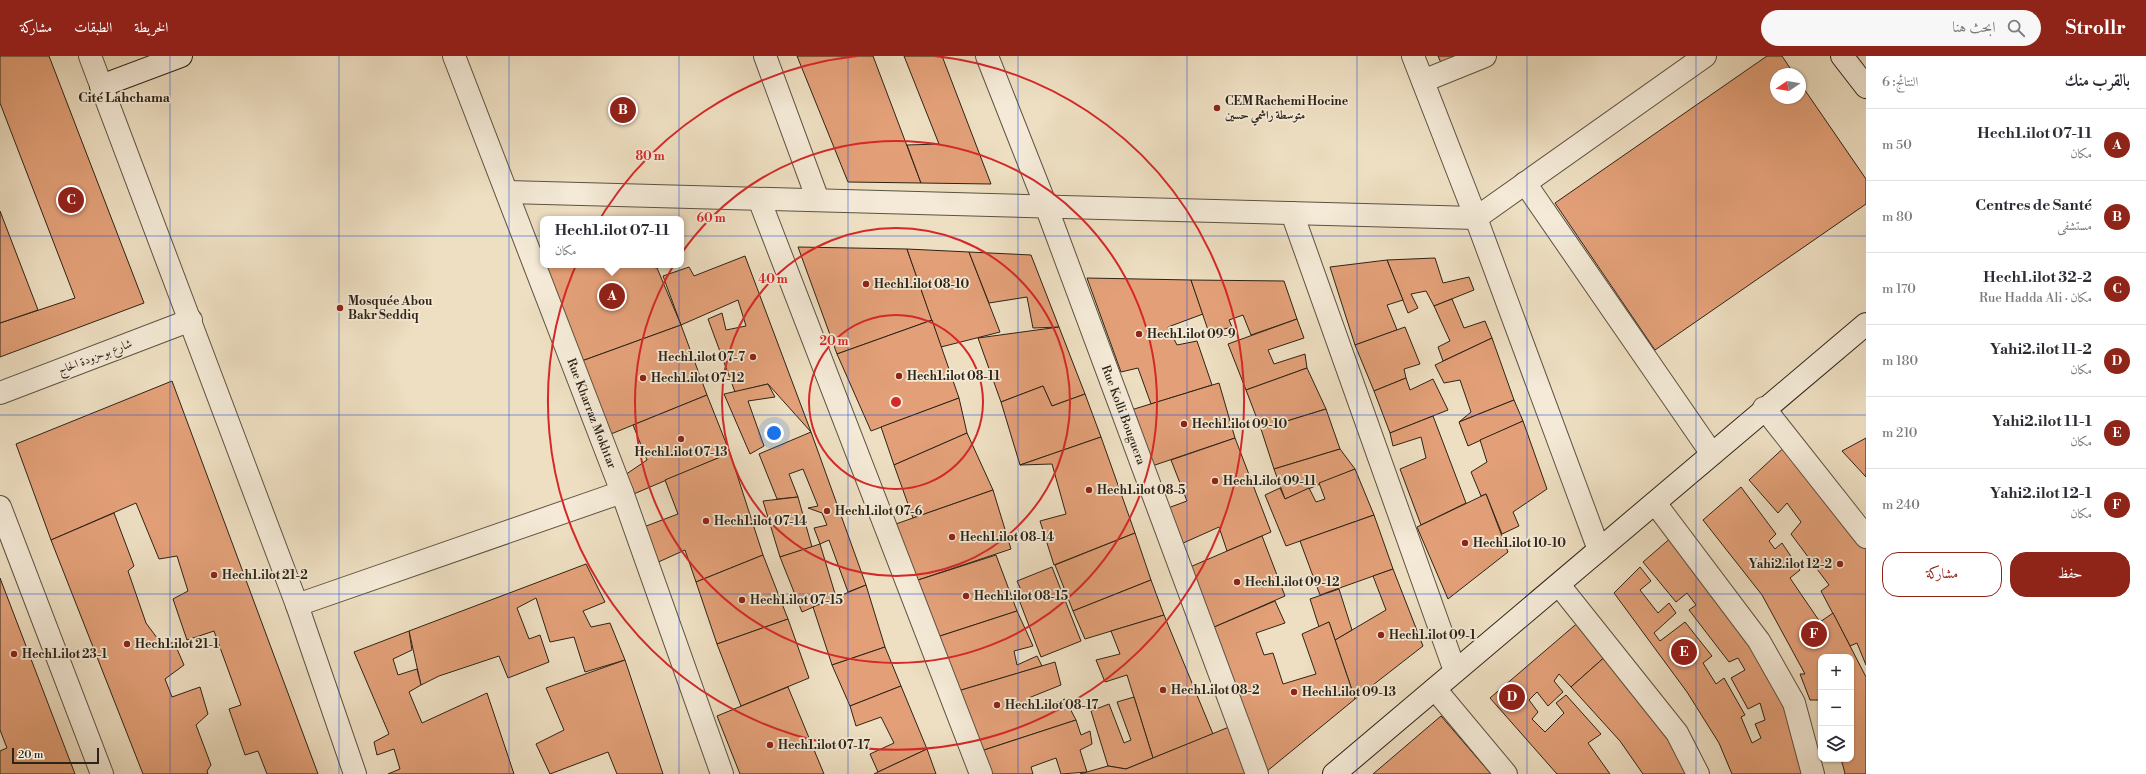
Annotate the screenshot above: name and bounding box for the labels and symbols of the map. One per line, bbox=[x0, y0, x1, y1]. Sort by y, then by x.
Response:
north arrow bbox=[1770, 68, 1806, 104]
district label: Cité Lahchama bbox=[78, 90, 171, 106]
place label: CEM Rachemi Hocine متوسطة راشمي حسين bbox=[1225, 94, 1349, 126]
pin: B bbox=[610, 95, 636, 125]
marker: CEM Rachemi Hocine متوسطة راشمي حسين bbox=[1212, 103, 1222, 113]
text: 80 m bbox=[635, 149, 665, 164]
pin: C bbox=[58, 185, 84, 215]
text: 60 m bbox=[696, 211, 726, 226]
text: 40 m bbox=[758, 272, 788, 287]
place label: Hech1.ilot 08-10 bbox=[874, 277, 969, 292]
marker: Hech1.ilot 08-10 bbox=[861, 279, 871, 289]
pin: A bbox=[599, 281, 625, 311]
place label: Mosquée Abou Bakr Seddiq bbox=[348, 294, 433, 323]
marker: Mosquée Abou Bakr Seddiq bbox=[335, 303, 345, 313]
place label: Hech1.ilot 09-9 bbox=[1147, 327, 1236, 342]
marker: Hech1.ilot 09-9 bbox=[1134, 329, 1144, 339]
text: 20 m bbox=[819, 334, 849, 349]
street label: شارع بوحزودة الحاج bbox=[56, 336, 135, 381]
place label: Hech1.ilot 07-7 bbox=[658, 350, 745, 365]
marker: Hech1.ilot 07-7 bbox=[748, 352, 758, 362]
street label: Rue Kharraz Mokhtar bbox=[564, 356, 620, 471]
street label: Rue Kolli Bouguera bbox=[1098, 363, 1149, 468]
place label: Hech1.ilot 08-11 bbox=[907, 369, 1000, 384]
place label: Hech1.ilot 07-12 bbox=[651, 371, 744, 386]
marker: Hech1.ilot 08-11 bbox=[894, 371, 904, 381]
marker: Hech1.ilot 07-12 bbox=[638, 373, 648, 383]
centre of rings bbox=[889, 395, 903, 409]
place label: Hech1.ilot 09-10 bbox=[1192, 417, 1287, 432]
marker: Hech1.ilot 09-10 bbox=[1179, 419, 1189, 429]
your location bbox=[764, 423, 784, 443]
marker: Hech1.ilot 07-13 bbox=[676, 434, 686, 444]
place label: Hech1.ilot 07-13 bbox=[635, 445, 727, 460]
place label: Hech1.ilot 09-11 bbox=[1223, 474, 1316, 489]
marker: Hech1.ilot 09-11 bbox=[1210, 476, 1220, 486]
place label: Hech1.ilot 08-5 bbox=[1097, 483, 1186, 498]
marker: Hech1.ilot 08-5 bbox=[1084, 485, 1094, 495]
place label: Hech1.ilot 07-6 bbox=[835, 504, 923, 519]
marker: Hech1.ilot 07-6 bbox=[822, 506, 832, 516]
place label: Hech1.ilot 07-14 bbox=[714, 514, 807, 529]
marker: Hech1.ilot 07-14 bbox=[701, 516, 711, 526]
place label: Hech1.ilot 08-14 bbox=[960, 530, 1054, 545]
marker: Hech1.ilot 08-14 bbox=[947, 532, 957, 542]
place label: Hech1.ilot 10-10 bbox=[1473, 536, 1566, 551]
marker: Hech1.ilot 10-10 bbox=[1460, 538, 1470, 548]
place label: Yahi2.ilot 12-2 bbox=[1749, 557, 1832, 572]
marker: Yahi2.ilot 12-2 bbox=[1835, 559, 1845, 569]
place label: Hech1.ilot 21-2 bbox=[222, 568, 308, 583]
marker: Hech1.ilot 21-2 bbox=[209, 570, 219, 580]
place label: Hech1.ilot 09-12 bbox=[1245, 575, 1340, 590]
marker: Hech1.ilot 09-12 bbox=[1232, 577, 1242, 587]
place label: Hech1.ilot 08-15 bbox=[974, 589, 1069, 604]
marker: Hech1.ilot 08-15 bbox=[961, 591, 971, 601]
place label: Hech1.ilot 07-15 bbox=[750, 593, 844, 608]
marker: Hech1.ilot 07-15 bbox=[737, 595, 747, 605]
pin: F bbox=[1801, 619, 1827, 649]
place label: Hech1.ilot 09-1 bbox=[1389, 628, 1476, 643]
marker: Hech1.ilot 09-1 bbox=[1376, 630, 1386, 640]
place label: Hech1.ilot 21-1 bbox=[135, 637, 219, 652]
pin: E bbox=[1671, 637, 1697, 667]
marker: Hech1.ilot 21-1 bbox=[122, 639, 132, 649]
place label: Hech1.ilot 23-1 bbox=[22, 647, 107, 662]
marker: Hech1.ilot 23-1 bbox=[9, 649, 19, 659]
pin: D bbox=[1499, 682, 1525, 712]
place label: Hech1.ilot 08-2 bbox=[1171, 683, 1260, 698]
marker: Hech1.ilot 08-2 bbox=[1158, 685, 1168, 695]
place label: Hech1.ilot 09-13 bbox=[1302, 685, 1396, 700]
marker: Hech1.ilot 09-13 bbox=[1289, 687, 1299, 697]
place label: Hech1.ilot 08-17 bbox=[1005, 698, 1098, 713]
marker: Hech1.ilot 08-17 bbox=[992, 700, 1002, 710]
place label: Hech1.ilot 07-17 bbox=[778, 738, 870, 753]
marker: Hech1.ilot 07-17 bbox=[765, 740, 775, 750]
scale bar bbox=[12, 746, 99, 765]

